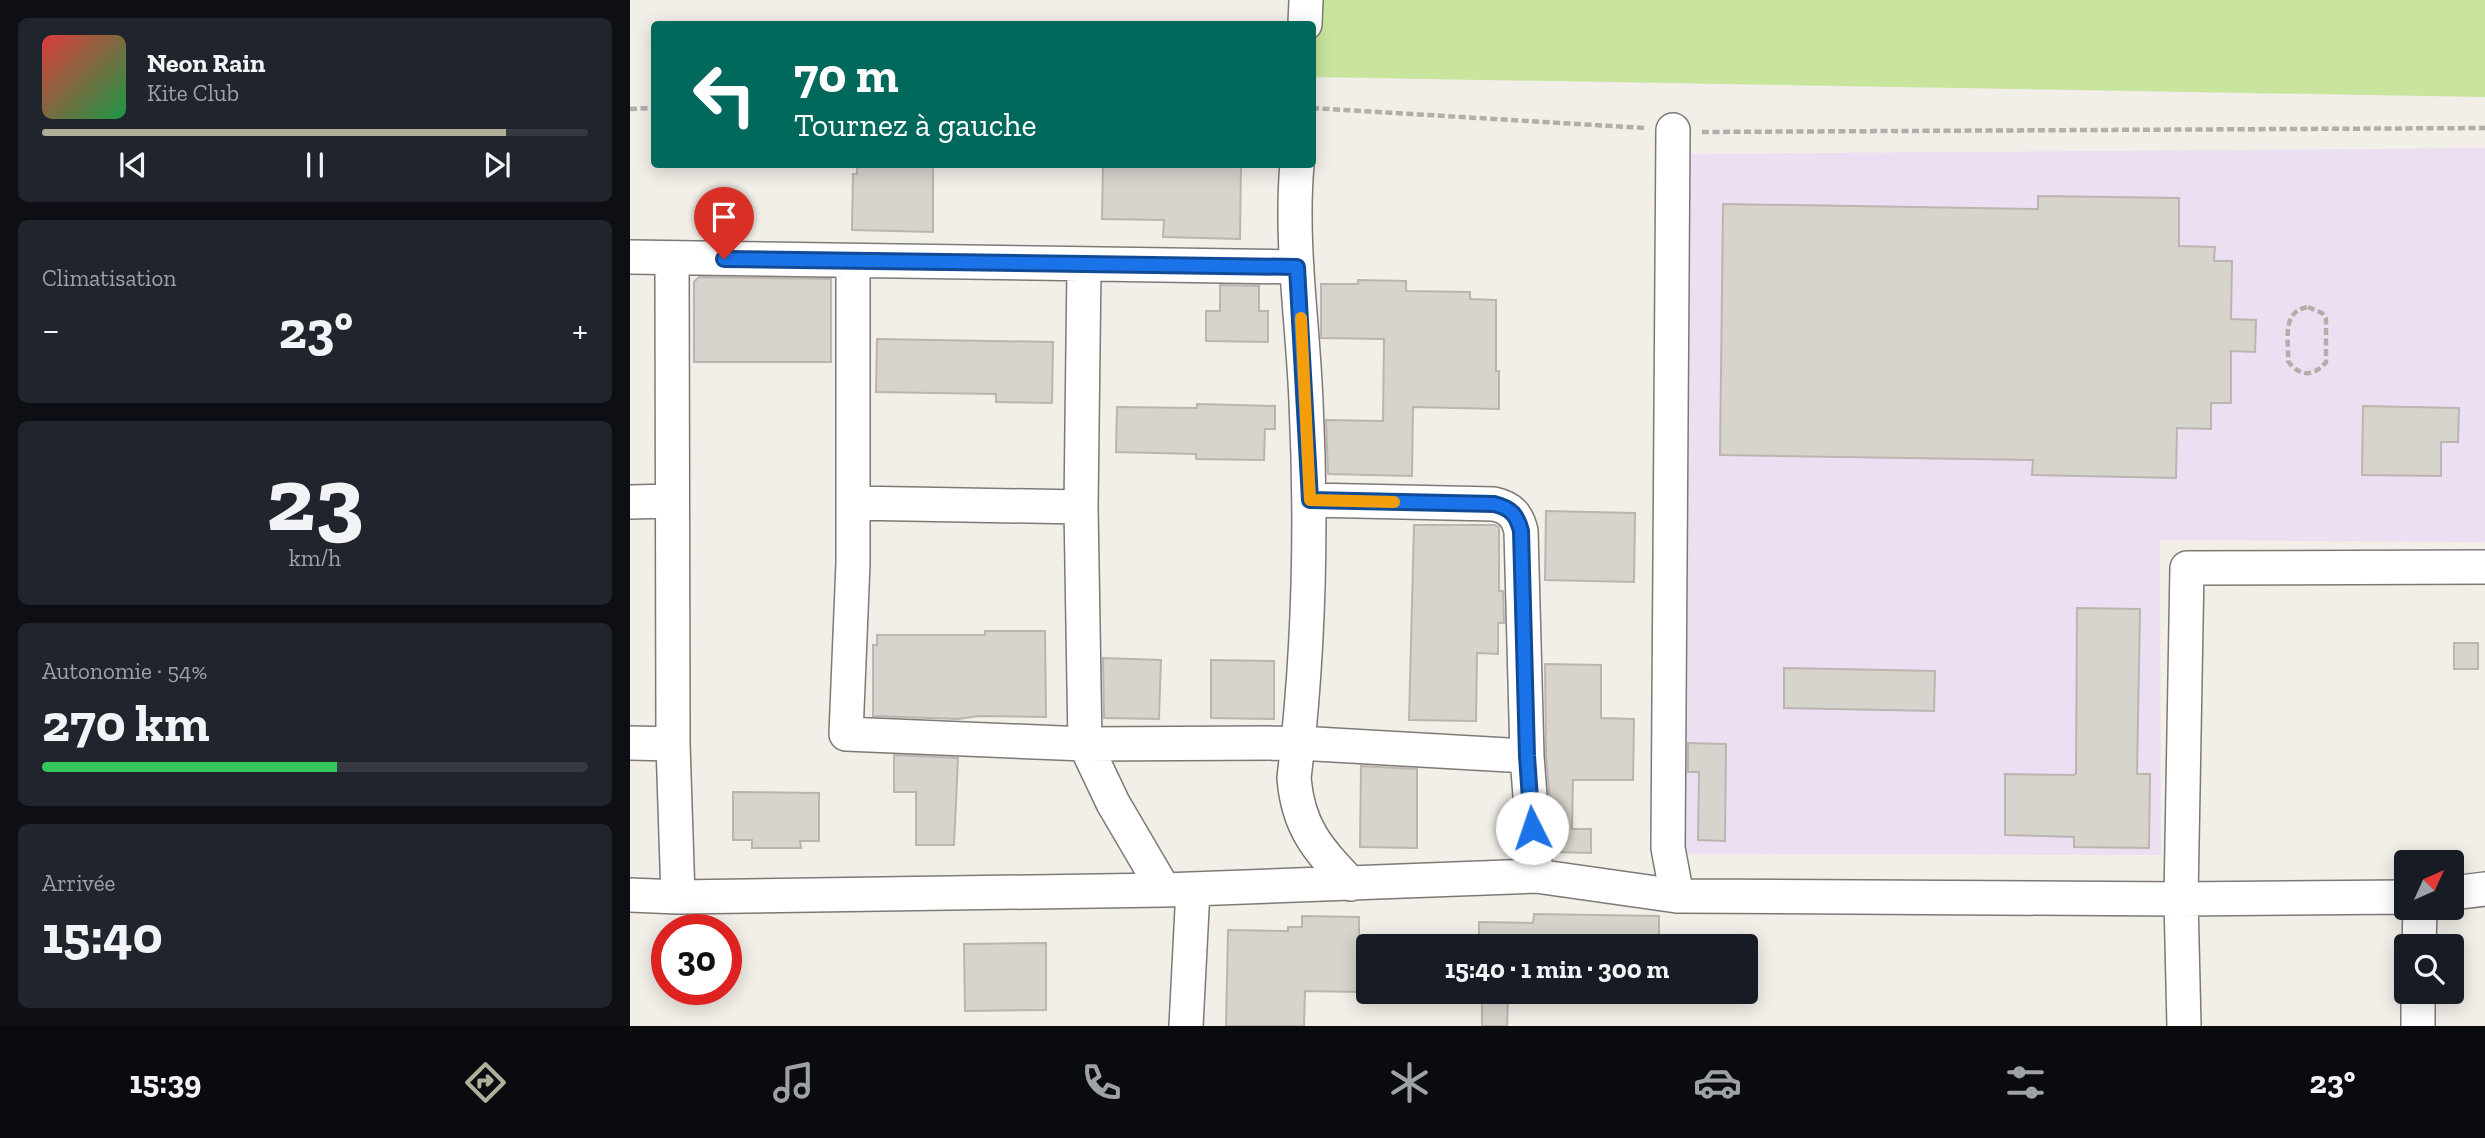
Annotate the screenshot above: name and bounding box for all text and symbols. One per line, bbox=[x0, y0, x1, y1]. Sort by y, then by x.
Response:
text: 70 m bbox=[794, 46, 899, 105]
text: Neon Rain bbox=[147, 47, 265, 79]
icon: left bbox=[679, 49, 770, 140]
text: Kite Club bbox=[147, 79, 239, 107]
text: Tournez à gauche bbox=[794, 106, 1037, 144]
icon: previous bbox=[114, 146, 152, 184]
icon: pause bbox=[296, 146, 334, 184]
icon: next bbox=[478, 146, 516, 184]
pin bbox=[694, 187, 754, 259]
icon: arrive bbox=[705, 198, 743, 236]
text: Climatisation bbox=[42, 264, 176, 292]
text: 23° bbox=[279, 299, 353, 361]
text: − bbox=[42, 307, 60, 353]
text: + bbox=[572, 307, 588, 353]
text: 23 bbox=[266, 444, 364, 553]
text: km/h bbox=[289, 544, 341, 572]
text: Autonomie · 54% bbox=[42, 657, 207, 685]
text: 270 km bbox=[42, 692, 210, 754]
position arrow bbox=[1495, 791, 1569, 865]
north arrow bbox=[2394, 850, 2464, 920]
map controls bbox=[2394, 850, 2464, 1004]
text: Arrivée bbox=[42, 869, 115, 897]
text: 15:40 bbox=[42, 904, 163, 966]
speed limit sign: 30 bbox=[651, 914, 742, 1005]
button: search bbox=[2394, 934, 2464, 1004]
text: 15:40 · 1 min · 300 m bbox=[1445, 953, 1669, 985]
icon: directions bbox=[461, 1058, 510, 1107]
icon: music bbox=[769, 1058, 818, 1107]
icon: phone bbox=[1077, 1058, 1126, 1107]
icon: climate bbox=[1385, 1058, 1434, 1107]
icon: car bbox=[1693, 1058, 1742, 1107]
icon: filters bbox=[2001, 1058, 2050, 1107]
text: 15:39 bbox=[130, 1063, 201, 1101]
text: 23° bbox=[2310, 1063, 2355, 1101]

